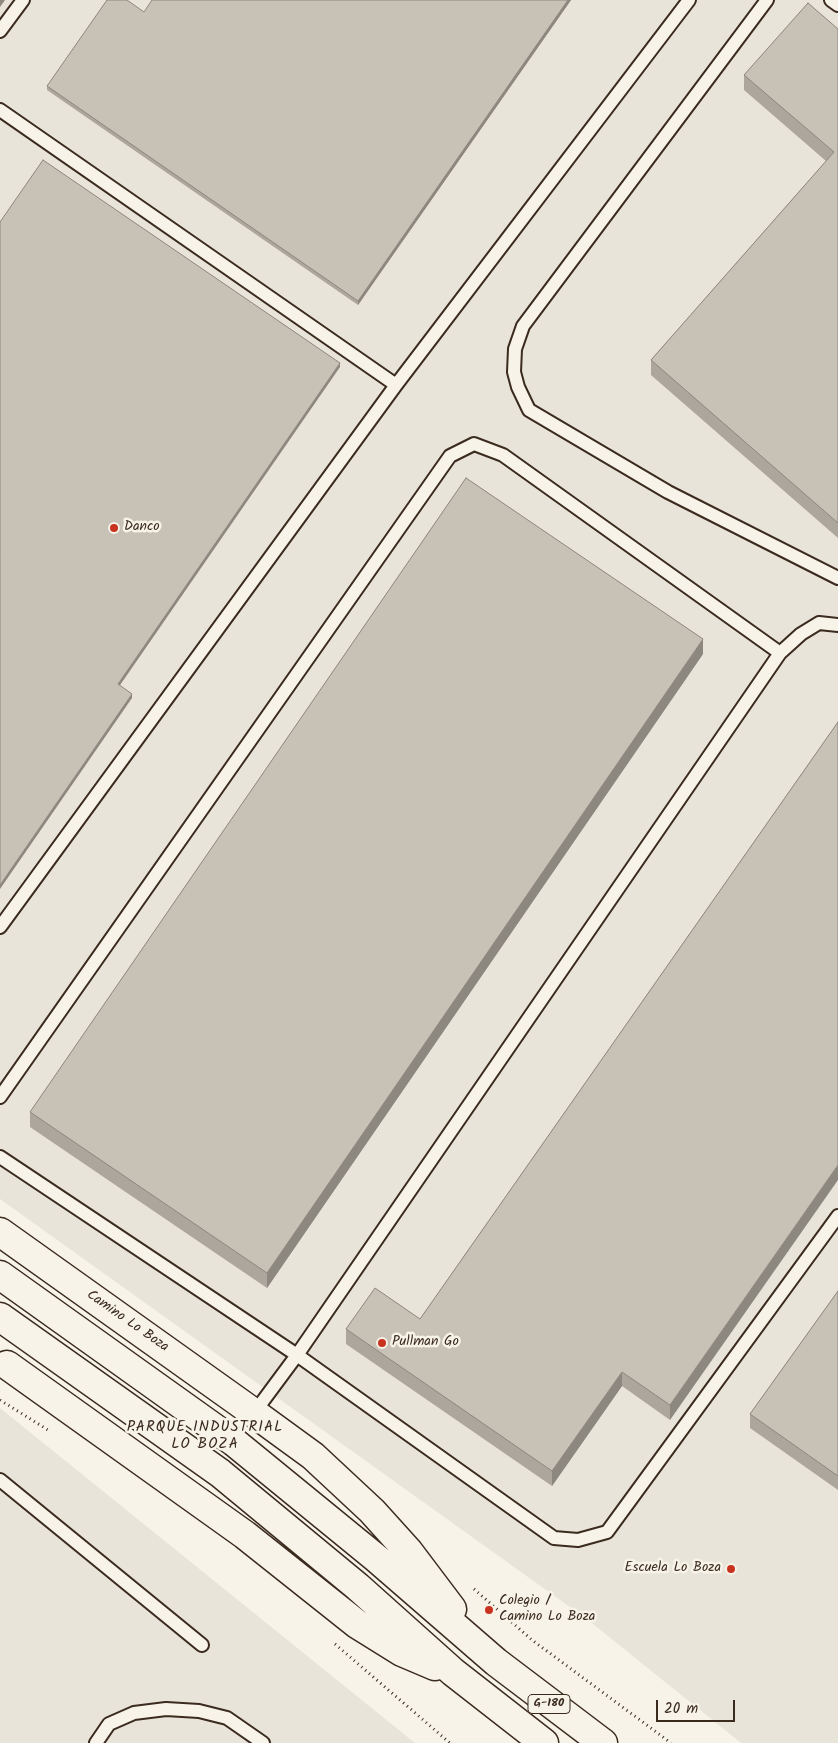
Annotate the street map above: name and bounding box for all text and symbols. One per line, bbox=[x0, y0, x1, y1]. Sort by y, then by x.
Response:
place label: Danco bbox=[124, 520, 160, 536]
marker: Danco bbox=[108, 522, 120, 534]
street label: Camino Lo Boza bbox=[83, 1287, 171, 1357]
place label: Pullman Go bbox=[392, 1335, 459, 1351]
marker: Pullman Go bbox=[376, 1337, 388, 1349]
district label: PARQUE INDUSTRIAL LO BOZA bbox=[125, 1419, 285, 1454]
place label: Escuela Lo Boza bbox=[624, 1561, 721, 1577]
marker: Escuela Lo Boza bbox=[725, 1563, 737, 1575]
place label: Colegio / Camino Lo Boza bbox=[499, 1594, 595, 1626]
marker: Colegio / Camino Lo Boza bbox=[483, 1604, 495, 1616]
scale bar bbox=[658, 1690, 737, 1722]
road number: G-180 bbox=[528, 1695, 570, 1714]
text: 20 m bbox=[664, 1697, 698, 1721]

